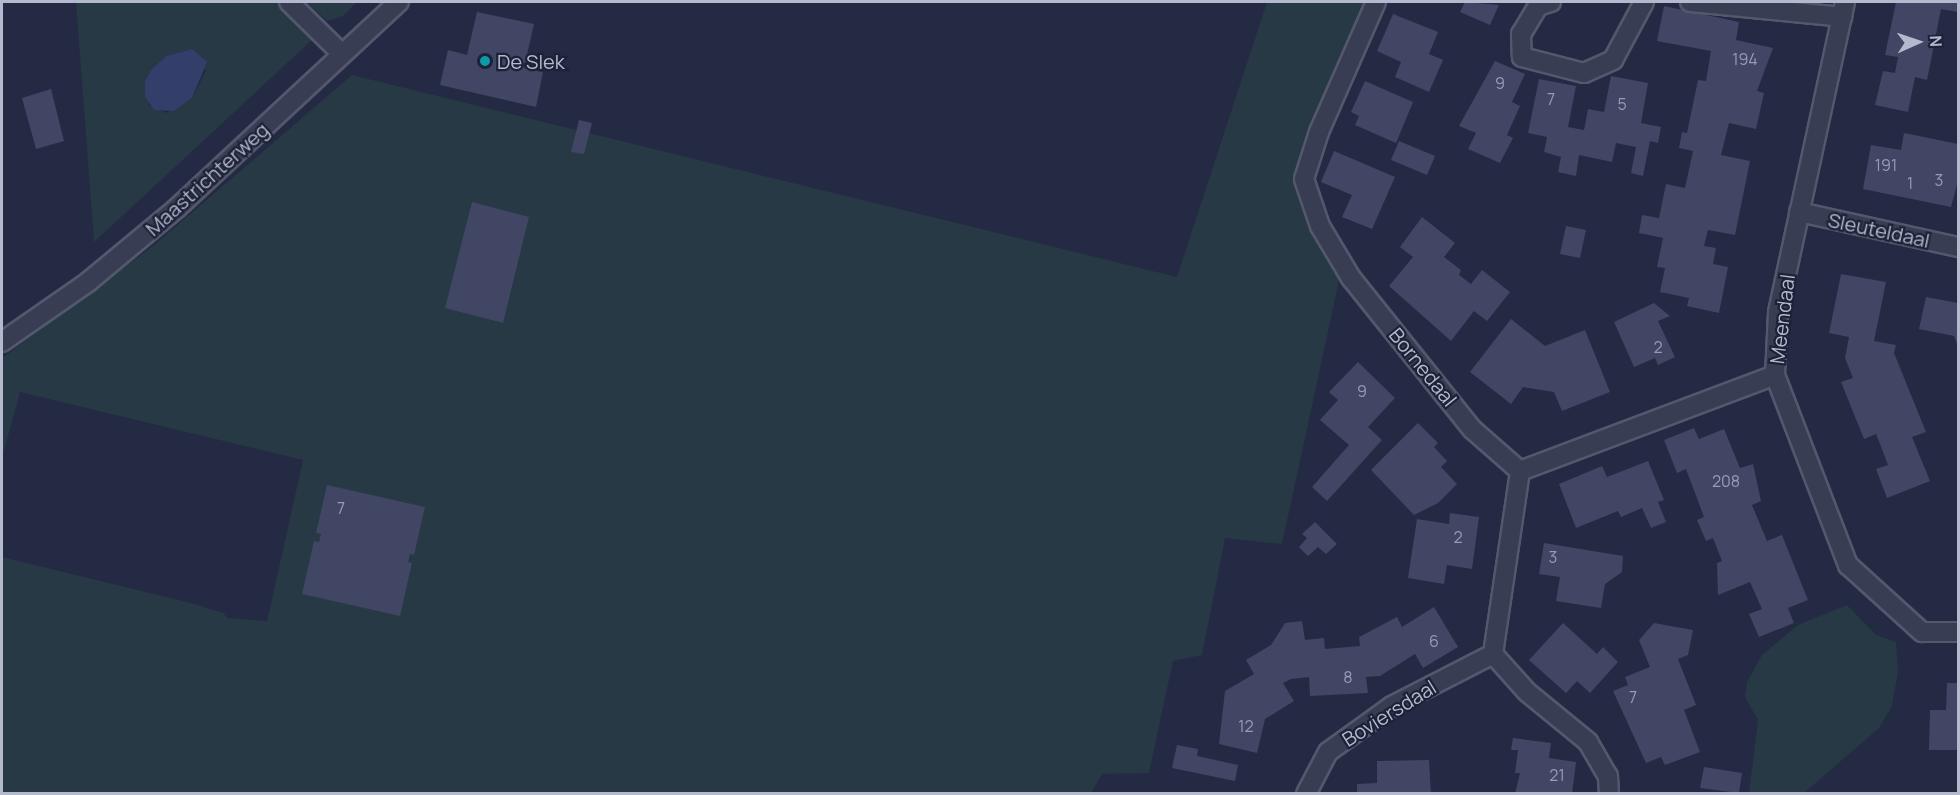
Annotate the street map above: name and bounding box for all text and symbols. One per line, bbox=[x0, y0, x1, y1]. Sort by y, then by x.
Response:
north arrow bbox=[1888, 12, 1948, 72]
text: N bbox=[1925, 35, 1947, 47]
place label: De Slek bbox=[497, 49, 565, 73]
house number: 194 bbox=[1732, 49, 1758, 69]
marker: De Slek bbox=[478, 54, 492, 68]
house number: 9 bbox=[1495, 73, 1505, 93]
house number: 7 bbox=[1547, 89, 1555, 109]
house number: 5 bbox=[1617, 94, 1627, 114]
street label: Maastrichterweg bbox=[140, 117, 274, 241]
house number: 191 bbox=[1875, 155, 1897, 175]
house number: 3 bbox=[1935, 170, 1943, 190]
house number: 1 bbox=[1907, 173, 1913, 193]
street label: Sleuteldaal bbox=[1826, 208, 1932, 252]
street label: Meendaal bbox=[1765, 273, 1799, 365]
street label: Bornedaal bbox=[1384, 323, 1462, 411]
house number: 2 bbox=[1653, 337, 1663, 357]
house number: 9 bbox=[1357, 381, 1367, 401]
house number: 208 bbox=[1712, 471, 1740, 491]
house number: 7 bbox=[337, 498, 345, 518]
house number: 2 bbox=[1453, 527, 1463, 547]
house number: 3 bbox=[1549, 547, 1557, 567]
house number: 6 bbox=[1429, 631, 1439, 651]
house number: 8 bbox=[1343, 667, 1353, 687]
street label: Boviersdaal bbox=[1338, 675, 1440, 751]
house number: 7 bbox=[1629, 687, 1637, 707]
house number: 12 bbox=[1238, 716, 1254, 736]
house number: 21 bbox=[1549, 765, 1565, 785]

